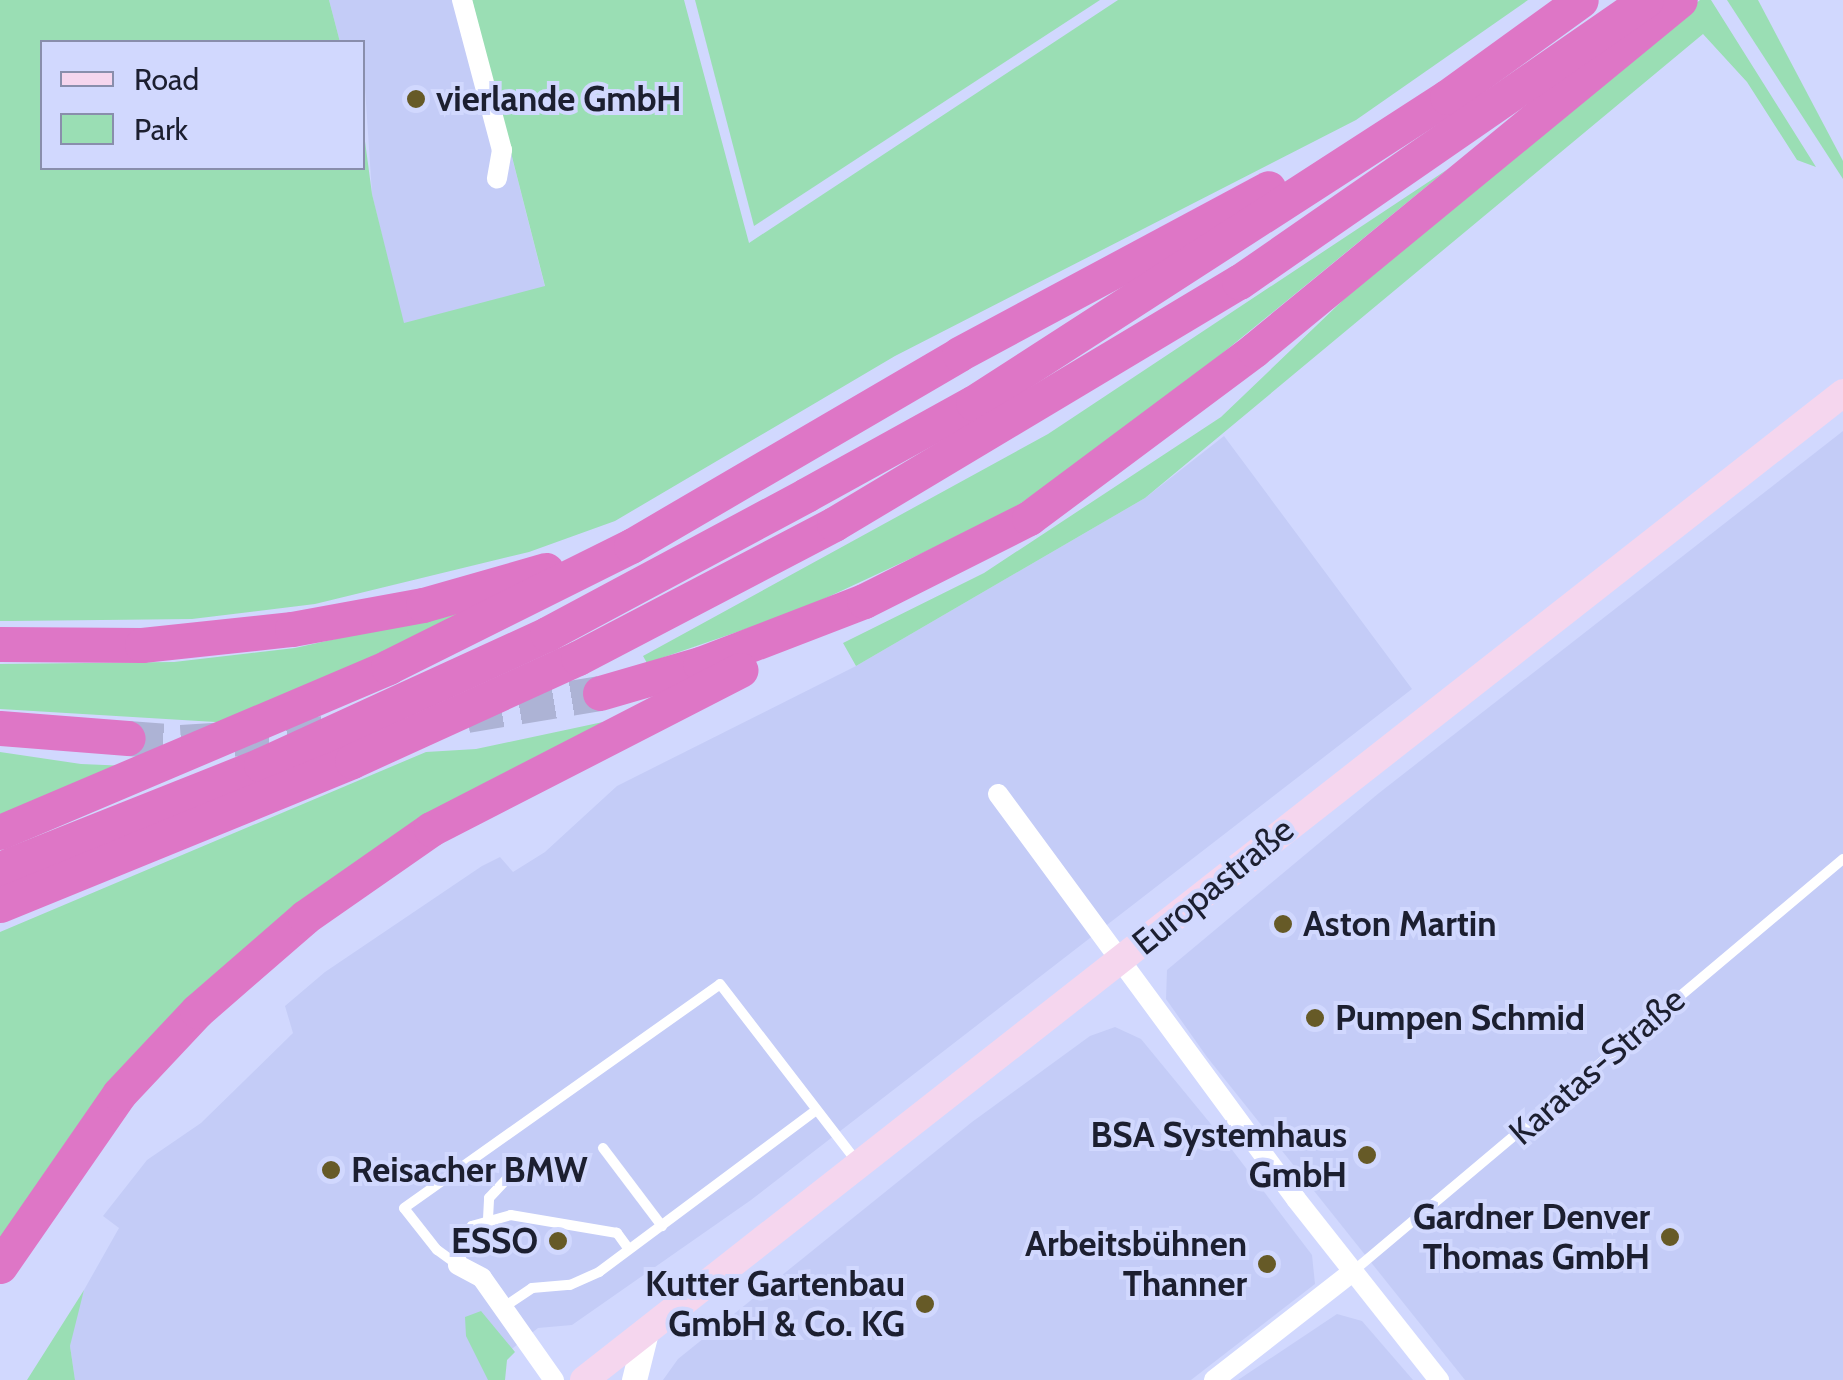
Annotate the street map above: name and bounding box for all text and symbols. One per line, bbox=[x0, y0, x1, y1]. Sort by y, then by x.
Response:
legend bbox=[40, 40, 365, 170]
text: Road bbox=[134, 61, 199, 98]
place label: vierlande GmbH bbox=[436, 78, 681, 120]
marker: vierlande GmbH bbox=[405, 88, 427, 110]
text: Park bbox=[134, 111, 188, 148]
street label: Europastraße bbox=[1124, 808, 1302, 964]
place label: Aston Martin bbox=[1303, 903, 1497, 945]
marker: Aston Martin bbox=[1272, 913, 1294, 935]
street label: Karatas-Straße bbox=[1501, 978, 1693, 1154]
place label: Pumpen Schmid bbox=[1335, 997, 1585, 1039]
marker: Pumpen Schmid bbox=[1304, 1007, 1326, 1029]
place label: BSA Systemhaus GmbH bbox=[1090, 1114, 1347, 1196]
marker: BSA Systemhaus GmbH bbox=[1356, 1144, 1378, 1166]
place label: Reisacher BMW bbox=[351, 1149, 588, 1191]
marker: Reisacher BMW bbox=[320, 1159, 342, 1181]
place label: Gardner Denver Thomas GmbH bbox=[1413, 1196, 1650, 1278]
place label: ESSO bbox=[451, 1220, 538, 1262]
place label: Arbeitsbühnen Thanner bbox=[1025, 1223, 1247, 1305]
marker: Gardner Denver Thomas GmbH bbox=[1659, 1226, 1681, 1248]
marker: ESSO bbox=[547, 1230, 569, 1252]
marker: Arbeitsbühnen Thanner bbox=[1256, 1253, 1278, 1275]
place label: Kutter Gartenbau GmbH & Co. KG bbox=[645, 1263, 905, 1345]
marker: Kutter Gartenbau GmbH & Co. KG bbox=[914, 1293, 936, 1315]

